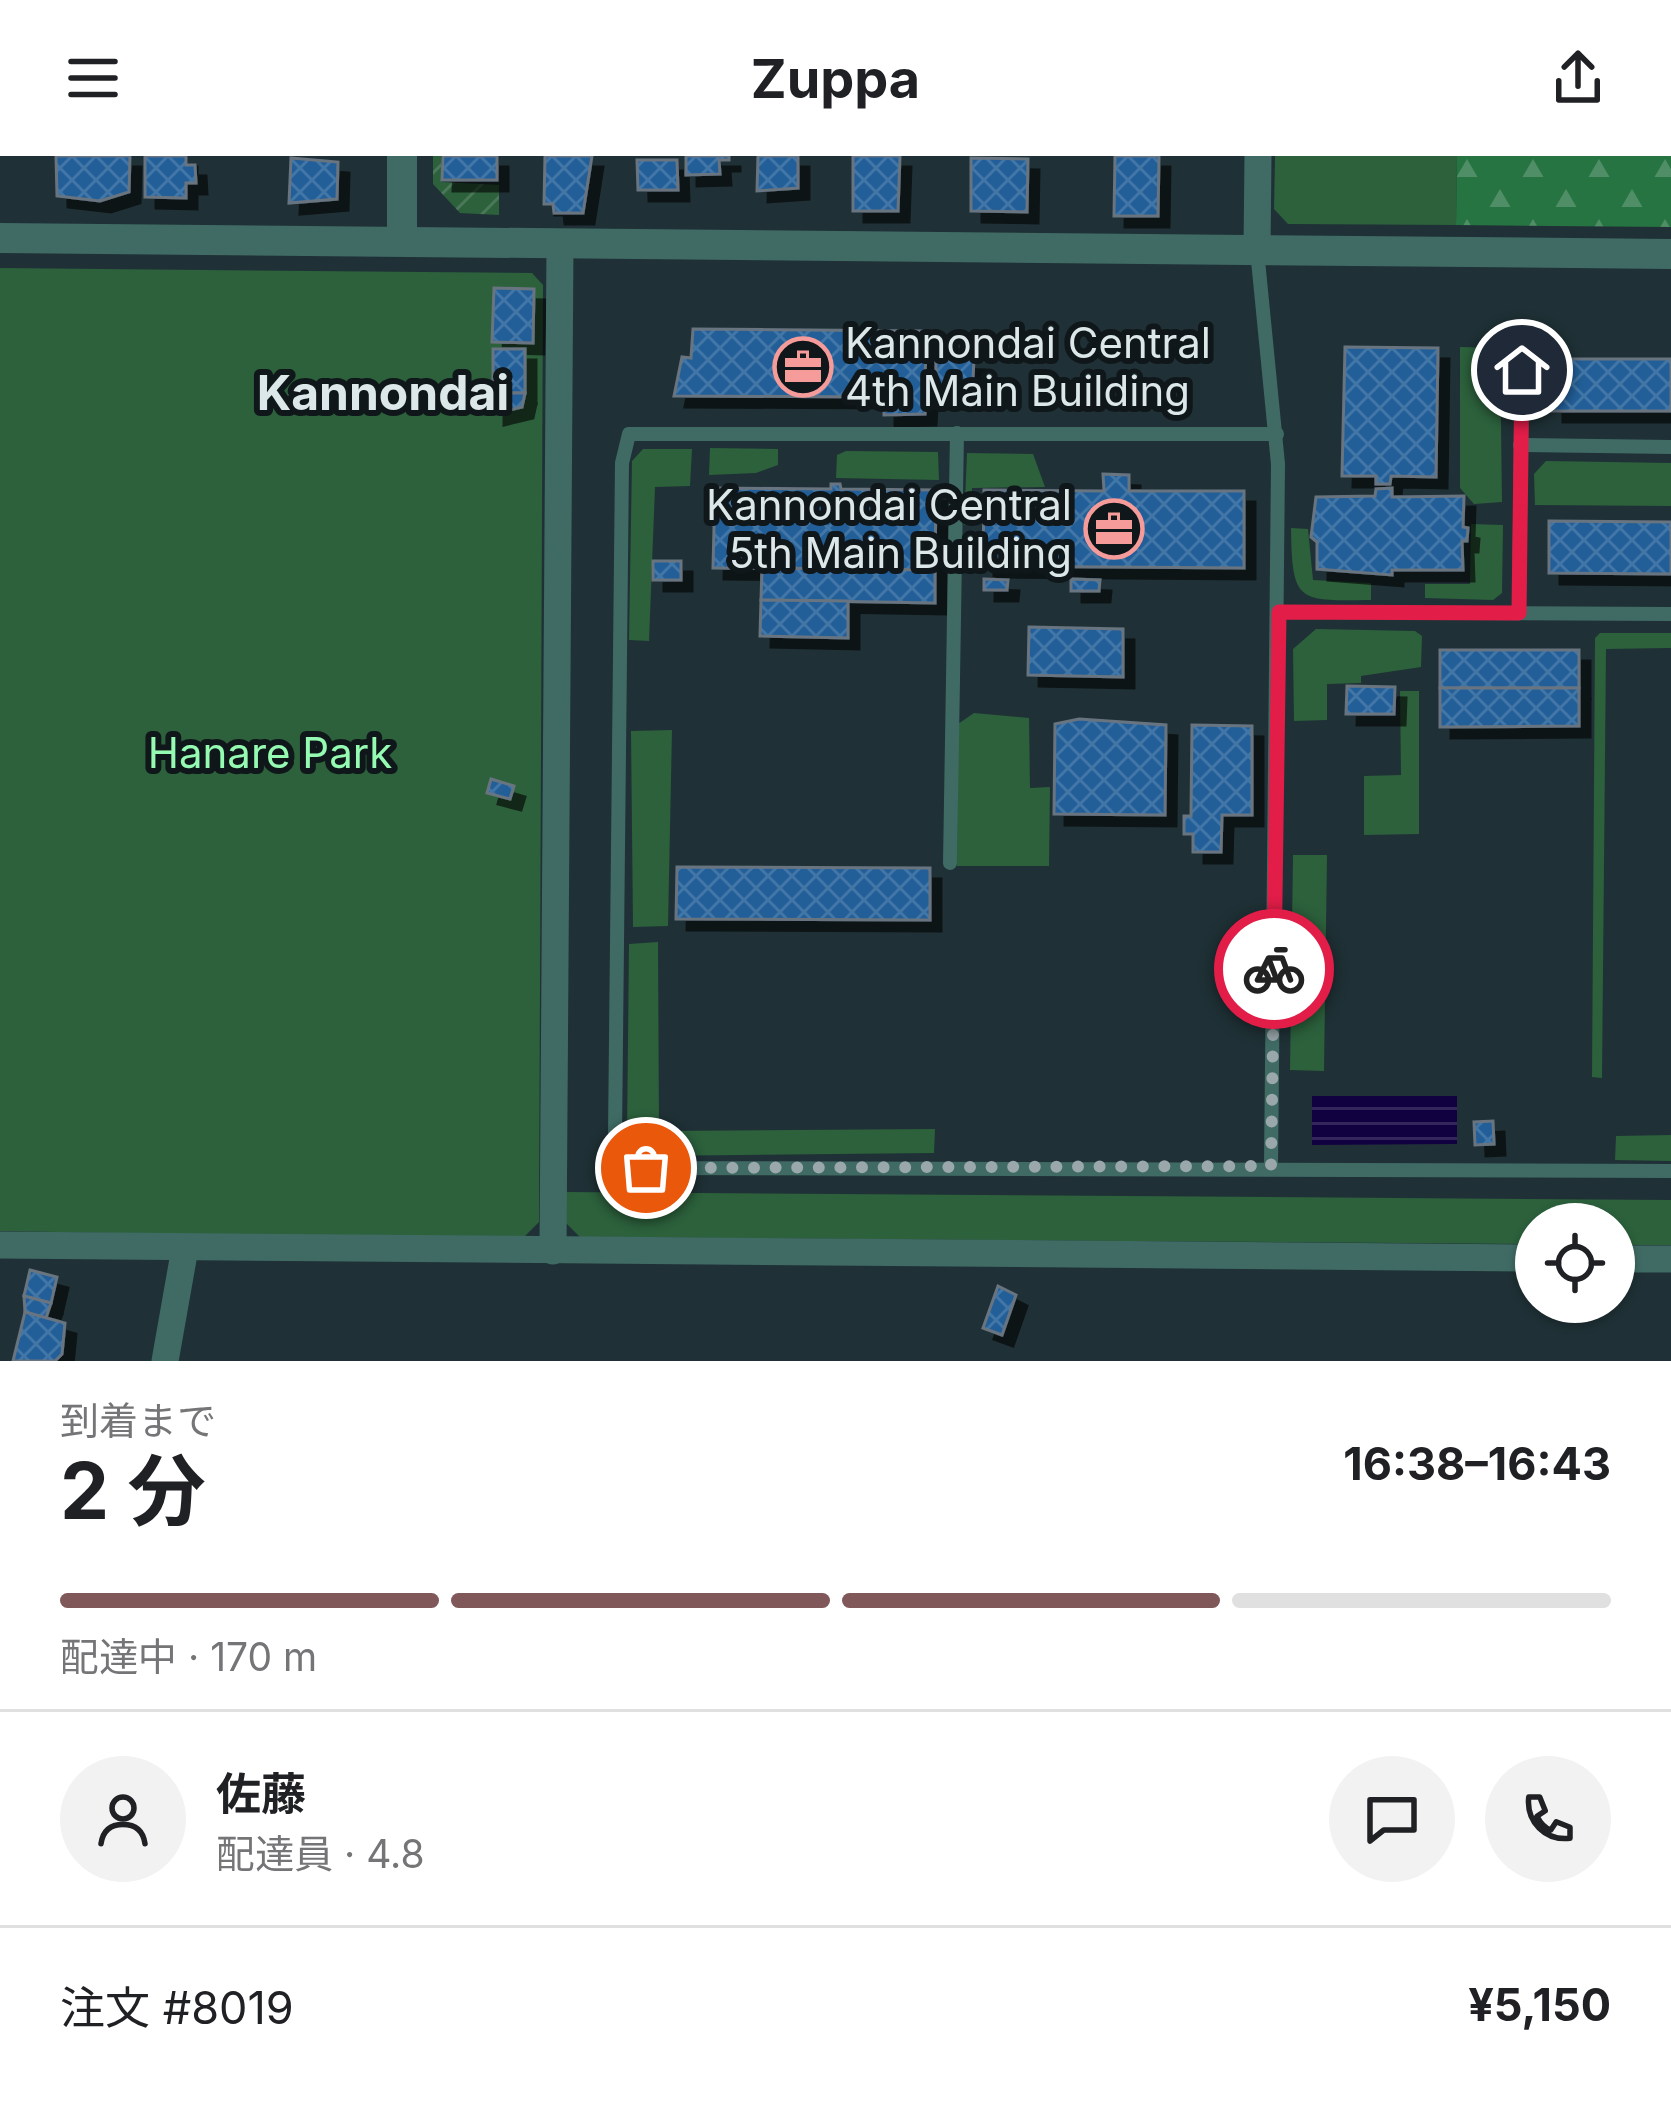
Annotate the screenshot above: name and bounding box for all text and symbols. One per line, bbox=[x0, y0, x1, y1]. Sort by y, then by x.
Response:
icon: menu bbox=[60, 45, 126, 111]
icon: share bbox=[1545, 45, 1611, 111]
text: Zuppa bbox=[751, 46, 920, 111]
place label: Kannondai Central 4th Main Building bbox=[845, 317, 1211, 416]
pin bbox=[1471, 319, 1573, 421]
office icon: Kannondai Central 4th Main Building bbox=[772, 336, 834, 398]
icon: home bbox=[1489, 337, 1555, 403]
district label: Kannondai bbox=[257, 363, 509, 422]
place label: Kannondai Central 5th Main Building bbox=[706, 479, 1072, 578]
office icon: Kannondai Central 5th Main Building bbox=[1083, 498, 1145, 560]
park label: Hanare Park bbox=[148, 727, 392, 778]
courier bbox=[1214, 909, 1334, 1029]
icon: bike bbox=[1241, 936, 1307, 1002]
pin bbox=[595, 1117, 697, 1219]
icon: bag bbox=[613, 1135, 679, 1201]
map controls bbox=[1515, 1203, 1635, 1323]
button: locate bbox=[1515, 1203, 1635, 1323]
text: 到着まで bbox=[60, 1397, 216, 1444]
text: 16:38–16:43 bbox=[1343, 1436, 1611, 1491]
text: 2 分 bbox=[60, 1443, 206, 1538]
text: 配達中 · 170 m bbox=[60, 1633, 317, 1680]
button: person bbox=[60, 1756, 186, 1882]
button: chat bbox=[1329, 1756, 1455, 1882]
button: phone bbox=[1485, 1756, 1611, 1882]
text: 佐藤 bbox=[216, 1766, 306, 1821]
text: 配達員 · 4.8 bbox=[216, 1830, 425, 1877]
text: ¥5,150 bbox=[1468, 1977, 1611, 2032]
text: 注文 #8019 bbox=[60, 1980, 294, 2035]

